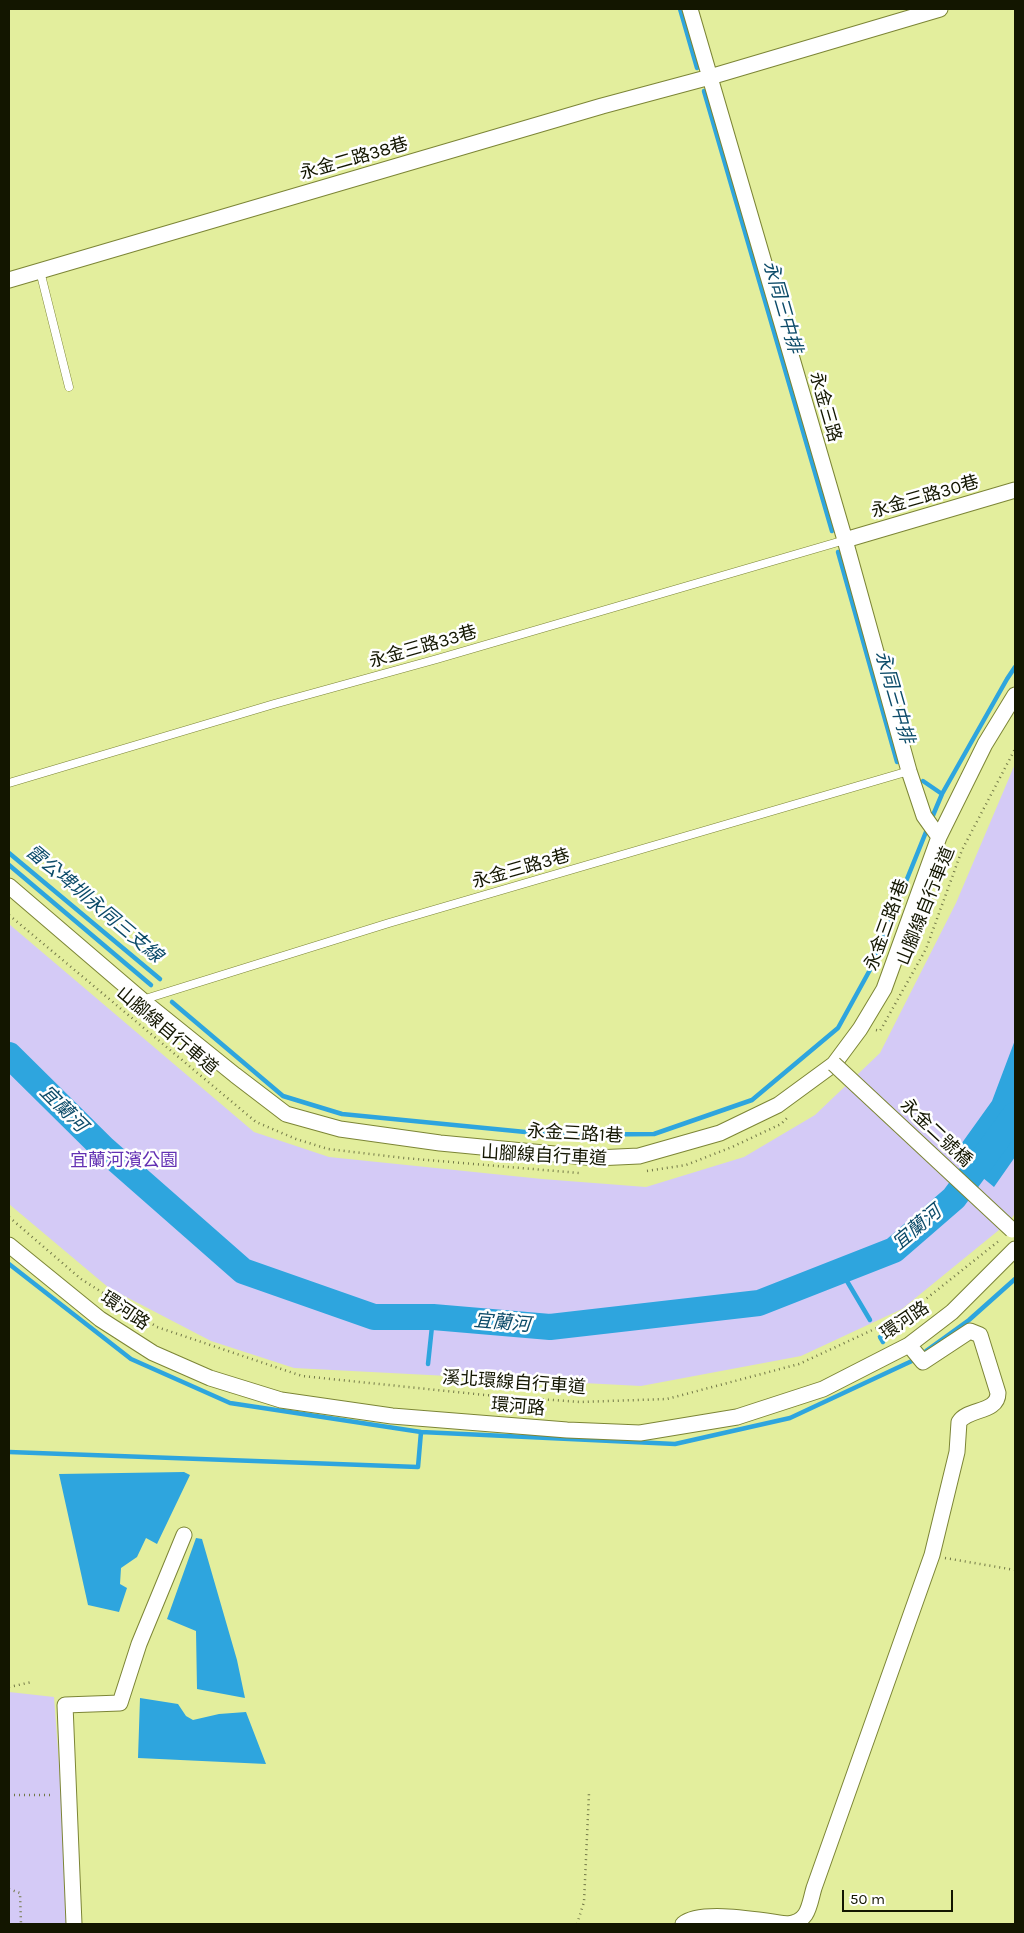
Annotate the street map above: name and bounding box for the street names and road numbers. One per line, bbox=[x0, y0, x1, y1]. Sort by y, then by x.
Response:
street label: 永金二路38巷 bbox=[297, 133, 411, 185]
street label: 永金三路 bbox=[805, 369, 845, 445]
street label: 永金三路30巷 bbox=[869, 471, 981, 523]
street label: 永金三路33巷 bbox=[367, 621, 479, 673]
street label: 山腳線自行車道 bbox=[892, 844, 960, 968]
street label: 永金三路3巷 bbox=[470, 845, 572, 893]
street label: 永金三路1巷 bbox=[860, 876, 914, 974]
street label: 山腳線自行車道 bbox=[112, 982, 222, 1080]
street label: 永金二號橋 bbox=[896, 1094, 976, 1172]
street label: 永金三路1巷 bbox=[527, 1121, 623, 1147]
street label: 山腳線自行車道 bbox=[481, 1142, 607, 1170]
street label: 環河路 bbox=[97, 1287, 153, 1335]
street label: 環河路 bbox=[877, 1297, 933, 1345]
street label: 溪北環線自行車道 bbox=[441, 1367, 587, 1399]
street label: 環河路 bbox=[490, 1394, 546, 1420]

